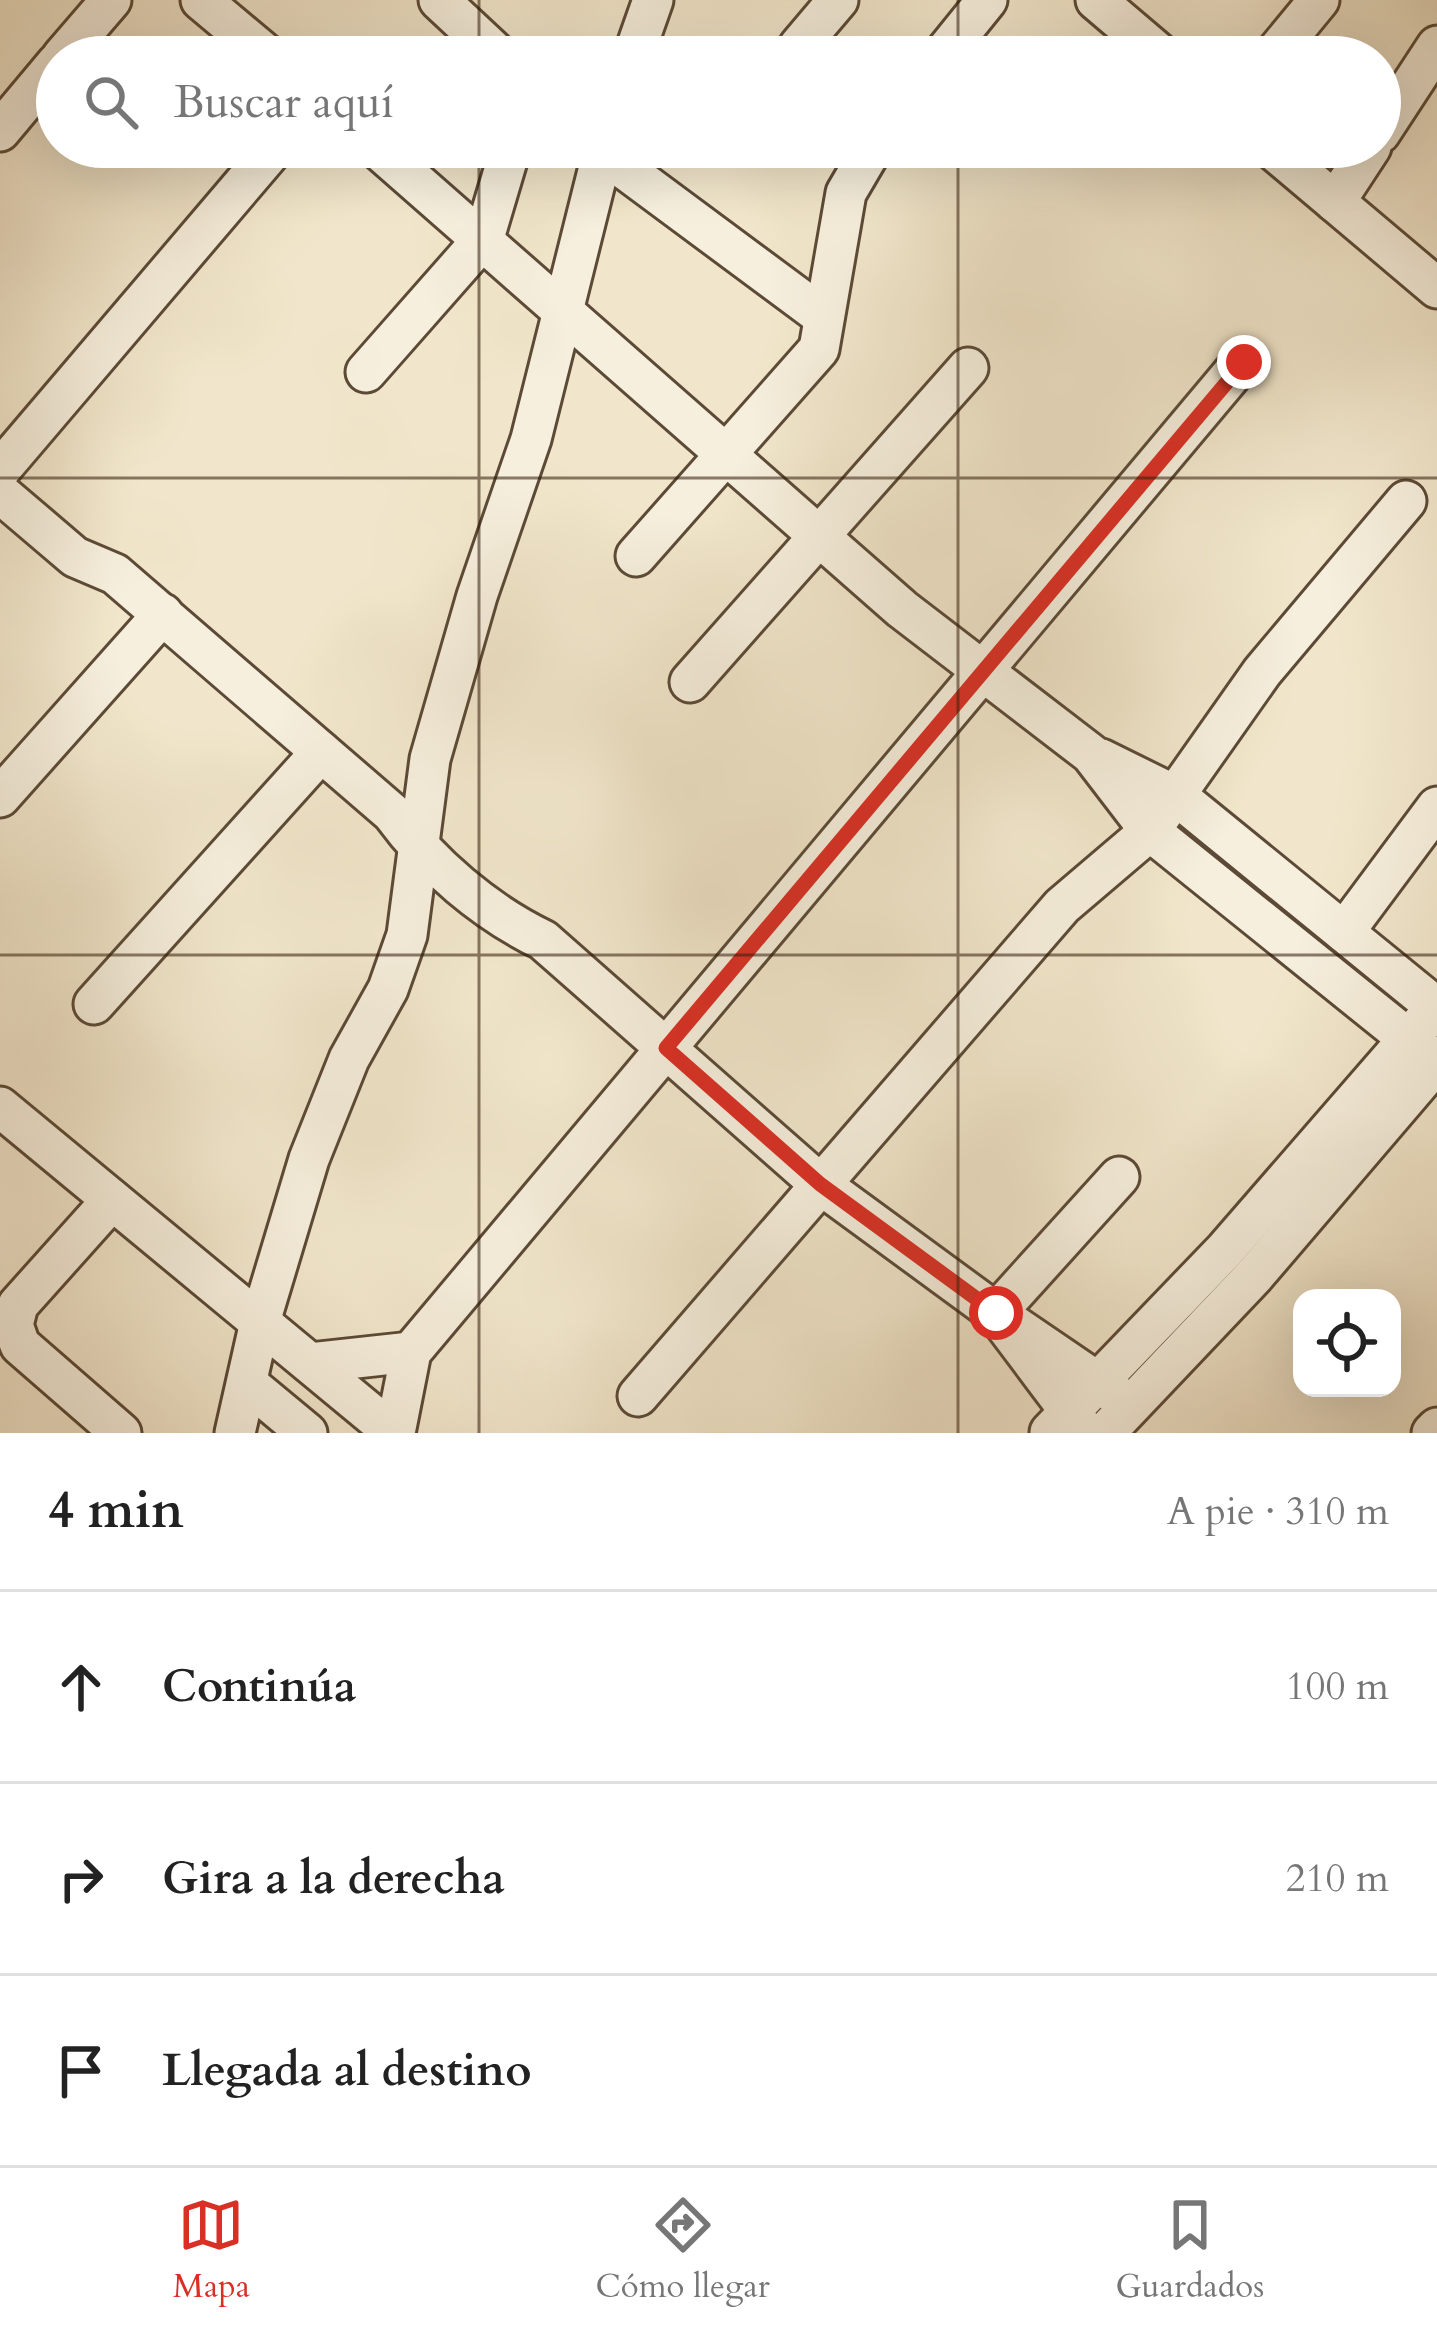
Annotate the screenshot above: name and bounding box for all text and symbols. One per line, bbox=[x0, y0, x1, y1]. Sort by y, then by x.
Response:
search box bbox=[36, 36, 1401, 168]
icon: search bbox=[78, 69, 144, 135]
text: Buscar aquí bbox=[174, 72, 394, 133]
route end bbox=[1217, 335, 1271, 389]
route start bbox=[969, 1286, 1023, 1340]
map controls bbox=[1293, 1289, 1401, 1397]
button: locate bbox=[1293, 1289, 1401, 1397]
text: 4 min bbox=[48, 1476, 184, 1546]
text: A pie · 310 m bbox=[1167, 1485, 1389, 1538]
icon: ahead bbox=[48, 1654, 114, 1720]
text: Continúa bbox=[162, 1656, 356, 1717]
text: 100 m bbox=[1286, 1660, 1389, 1713]
icon: right bbox=[48, 1846, 114, 1912]
text: Gira a la derecha bbox=[162, 1848, 505, 1909]
text: 210 m bbox=[1286, 1852, 1389, 1905]
icon: arrive bbox=[48, 2038, 114, 2104]
text: Llegada al destino bbox=[162, 2040, 532, 2101]
tab: Mapa bbox=[173, 2192, 250, 2309]
tab: Cómo llegar bbox=[596, 2192, 770, 2309]
tab: Guardados bbox=[1115, 2192, 1264, 2309]

